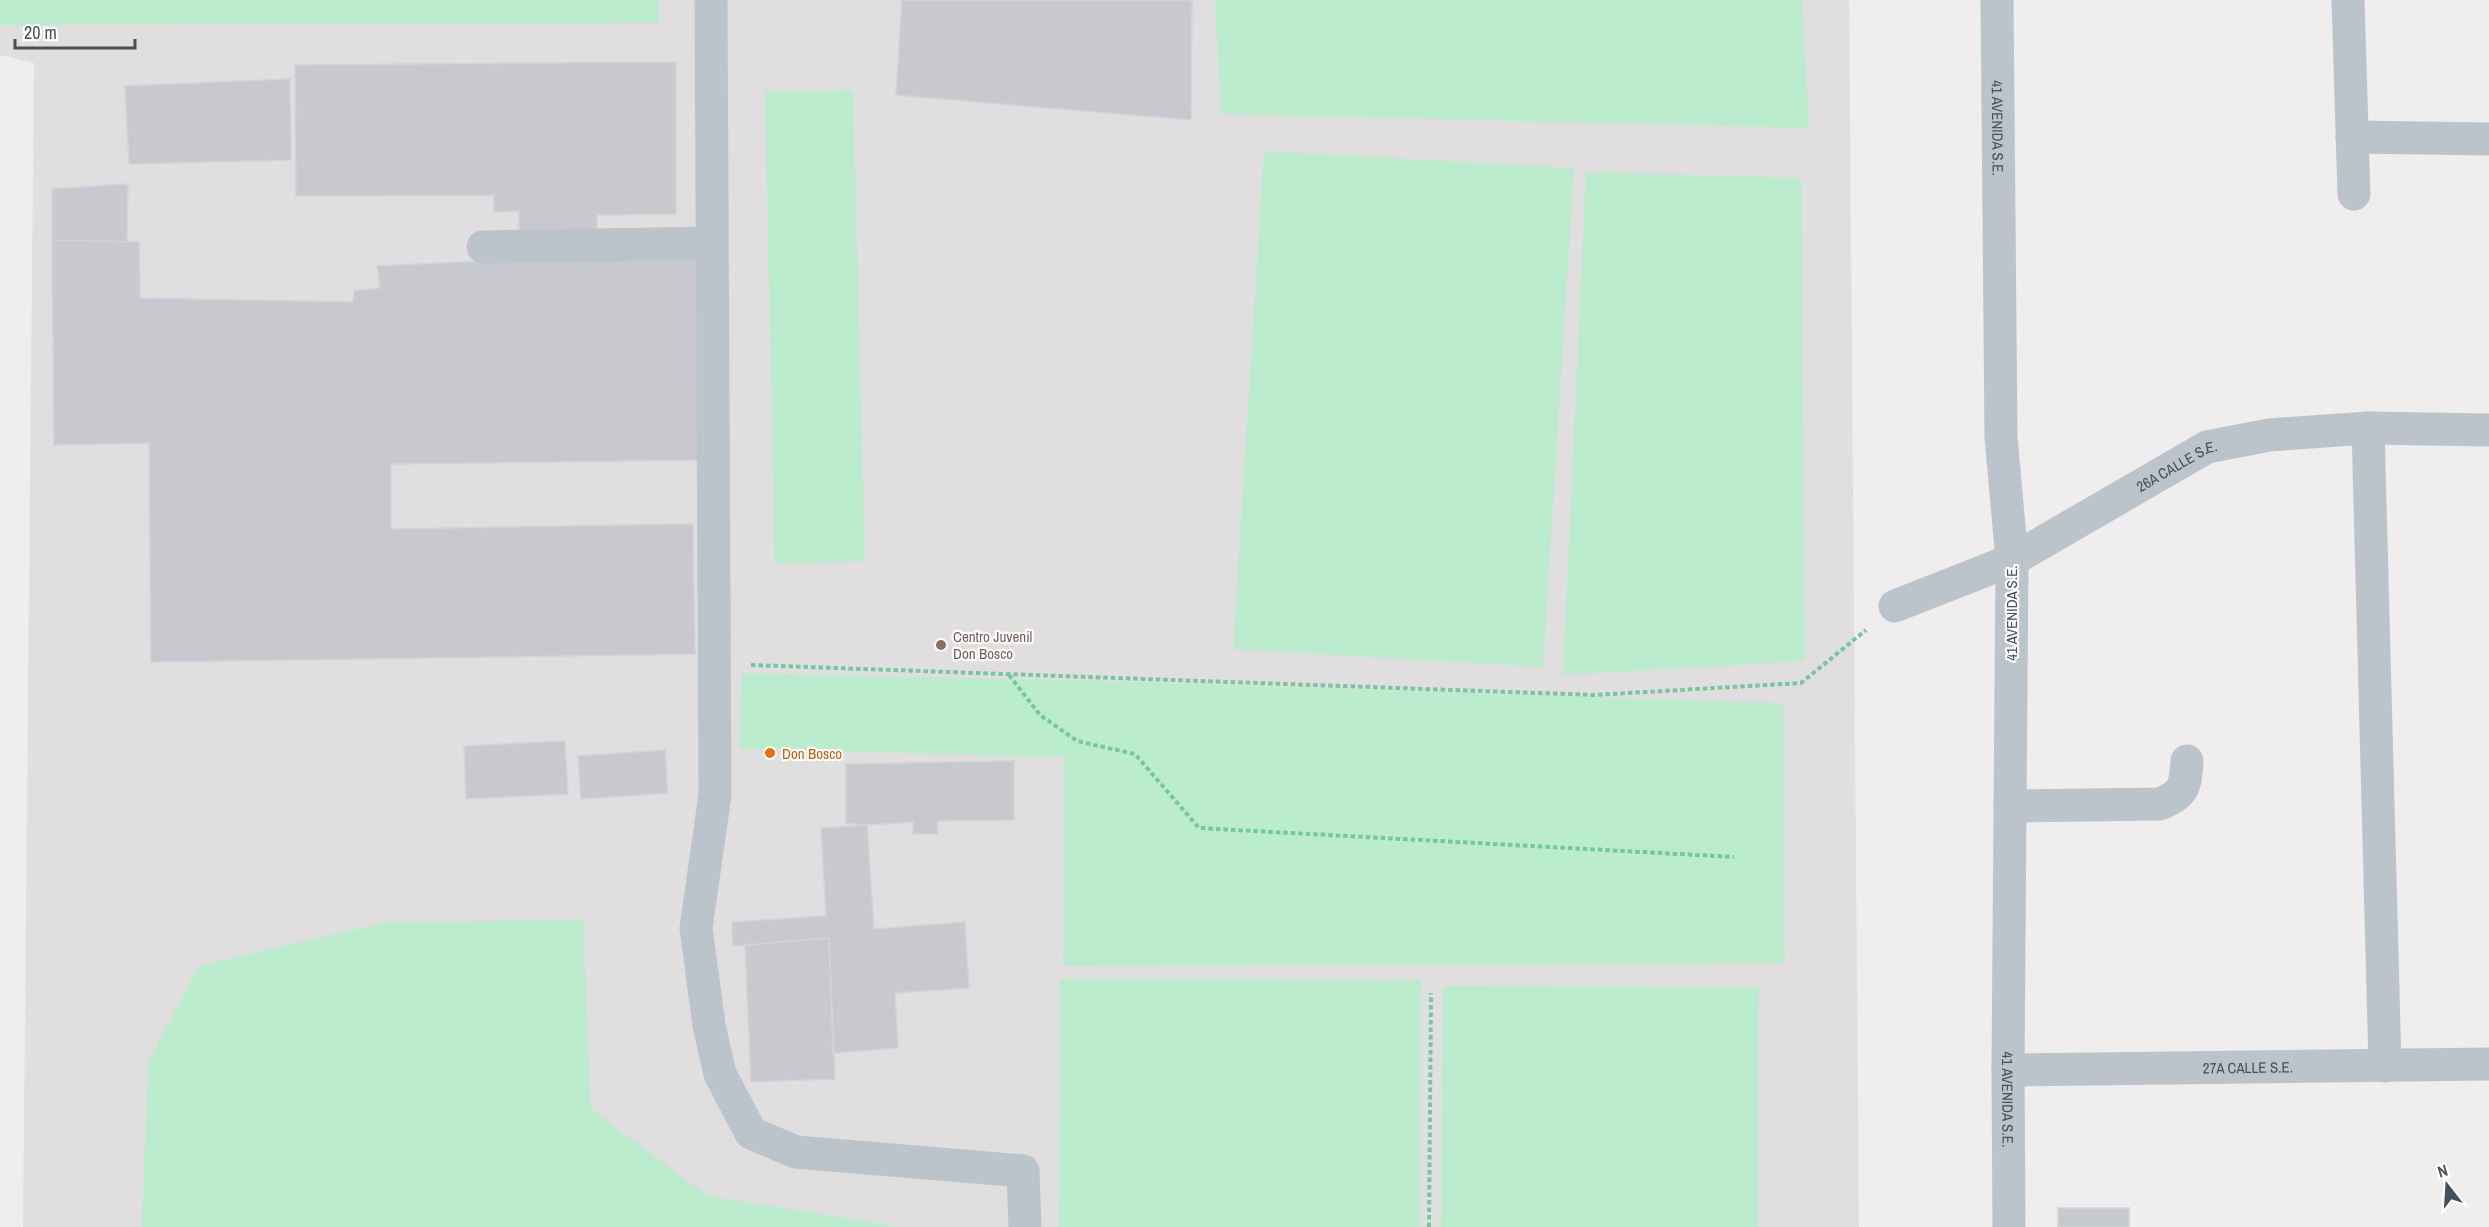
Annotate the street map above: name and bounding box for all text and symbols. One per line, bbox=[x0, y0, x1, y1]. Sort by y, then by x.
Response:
scale bar bbox=[15, 12, 135, 50]
text: 20 m bbox=[24, 20, 57, 45]
street label: 41 AVENIDA S.E. bbox=[1987, 80, 2009, 176]
street label: 26A CALLE S.E. bbox=[2132, 435, 2219, 496]
street label: 41 AVENIDA S.E. bbox=[2001, 565, 2022, 661]
place label: Centro Juvenil Don Bosco bbox=[953, 626, 1032, 664]
marker: Centro Juvenil Don Bosco bbox=[934, 638, 948, 652]
place label: Don Bosco bbox=[782, 743, 842, 764]
marker: Don Bosco bbox=[763, 746, 777, 760]
street label: 41 AVENIDA S.E. bbox=[1997, 1052, 2019, 1147]
street label: 27A CALLE S.E. bbox=[2203, 1056, 2293, 1078]
north arrow bbox=[2417, 1155, 2477, 1215]
text: N bbox=[2435, 1159, 2450, 1183]

